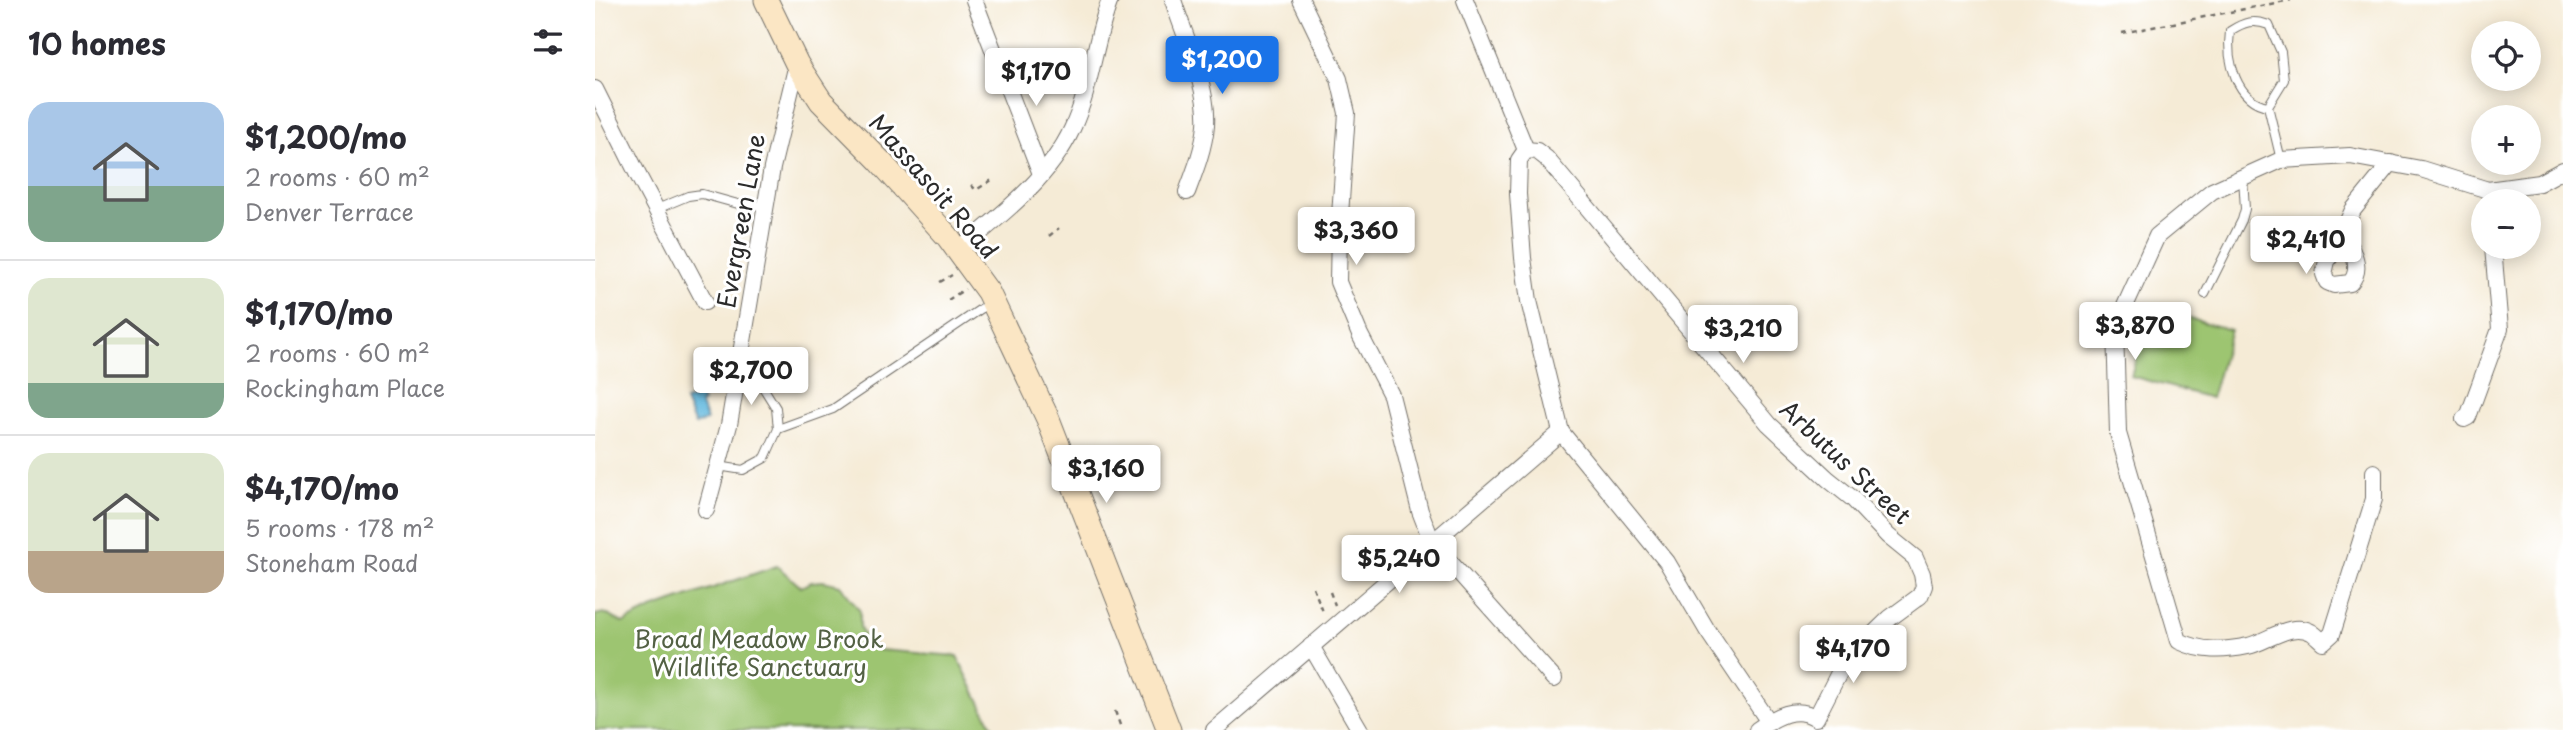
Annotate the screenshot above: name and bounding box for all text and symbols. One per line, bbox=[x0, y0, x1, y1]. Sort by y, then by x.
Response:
text: 10 homes bbox=[28, 20, 166, 65]
map controls bbox=[2471, 21, 2541, 259]
button: locate bbox=[2471, 21, 2541, 91]
icon: filters bbox=[529, 23, 567, 61]
pin: $1,200 bbox=[1165, 36, 1279, 96]
text: $1,200 bbox=[1182, 41, 1262, 76]
pin: $1,170 bbox=[979, 48, 1093, 108]
text: $1,170 bbox=[1001, 53, 1071, 88]
street label: Massasoit Road bbox=[861, 105, 1008, 266]
button: + bbox=[2471, 105, 2541, 175]
text: $1,200/mo bbox=[245, 114, 407, 159]
icon: home bbox=[84, 130, 168, 214]
street label: Evergreen Lane bbox=[707, 131, 773, 311]
text: 2 rooms · 60 m² bbox=[245, 159, 430, 194]
button: − bbox=[2471, 189, 2541, 259]
text: Denver Terrace bbox=[245, 194, 414, 229]
pin: $3,360 bbox=[1299, 208, 1413, 267]
text: $3,360 bbox=[1314, 212, 1398, 247]
pin: $2,410 bbox=[2249, 216, 2363, 276]
text: $2,410 bbox=[2266, 221, 2346, 256]
text: $1,170/mo bbox=[245, 290, 393, 335]
pin: $3,870 bbox=[2078, 302, 2192, 362]
icon: home bbox=[84, 306, 168, 390]
pin: $3,210 bbox=[1686, 306, 1800, 365]
text: $3,870 bbox=[2095, 307, 2175, 342]
text: $3,210 bbox=[1704, 310, 1782, 345]
text: 2 rooms · 60 m² bbox=[245, 335, 430, 370]
pin: $2,700 bbox=[694, 348, 808, 407]
text: $2,700 bbox=[709, 352, 793, 387]
text: Rockingham Place bbox=[245, 370, 445, 405]
street label: Arbutus Street bbox=[1773, 391, 1920, 532]
pin: $3,160 bbox=[1049, 446, 1163, 505]
text: $3,160 bbox=[1068, 450, 1144, 485]
text: $4,170/mo bbox=[245, 465, 399, 510]
icon: home bbox=[84, 481, 168, 565]
text: 5 rooms · 178 m² bbox=[245, 510, 435, 545]
pin: $5,240 bbox=[1342, 536, 1456, 595]
text: $5,240 bbox=[1358, 540, 1440, 575]
text: Stoneham Road bbox=[245, 545, 418, 580]
park label: Broad Meadow Brook Wildlife Sanctuary bbox=[634, 620, 884, 684]
pin: $4,170 bbox=[1796, 626, 1910, 685]
text: $4,170 bbox=[1816, 630, 1890, 665]

